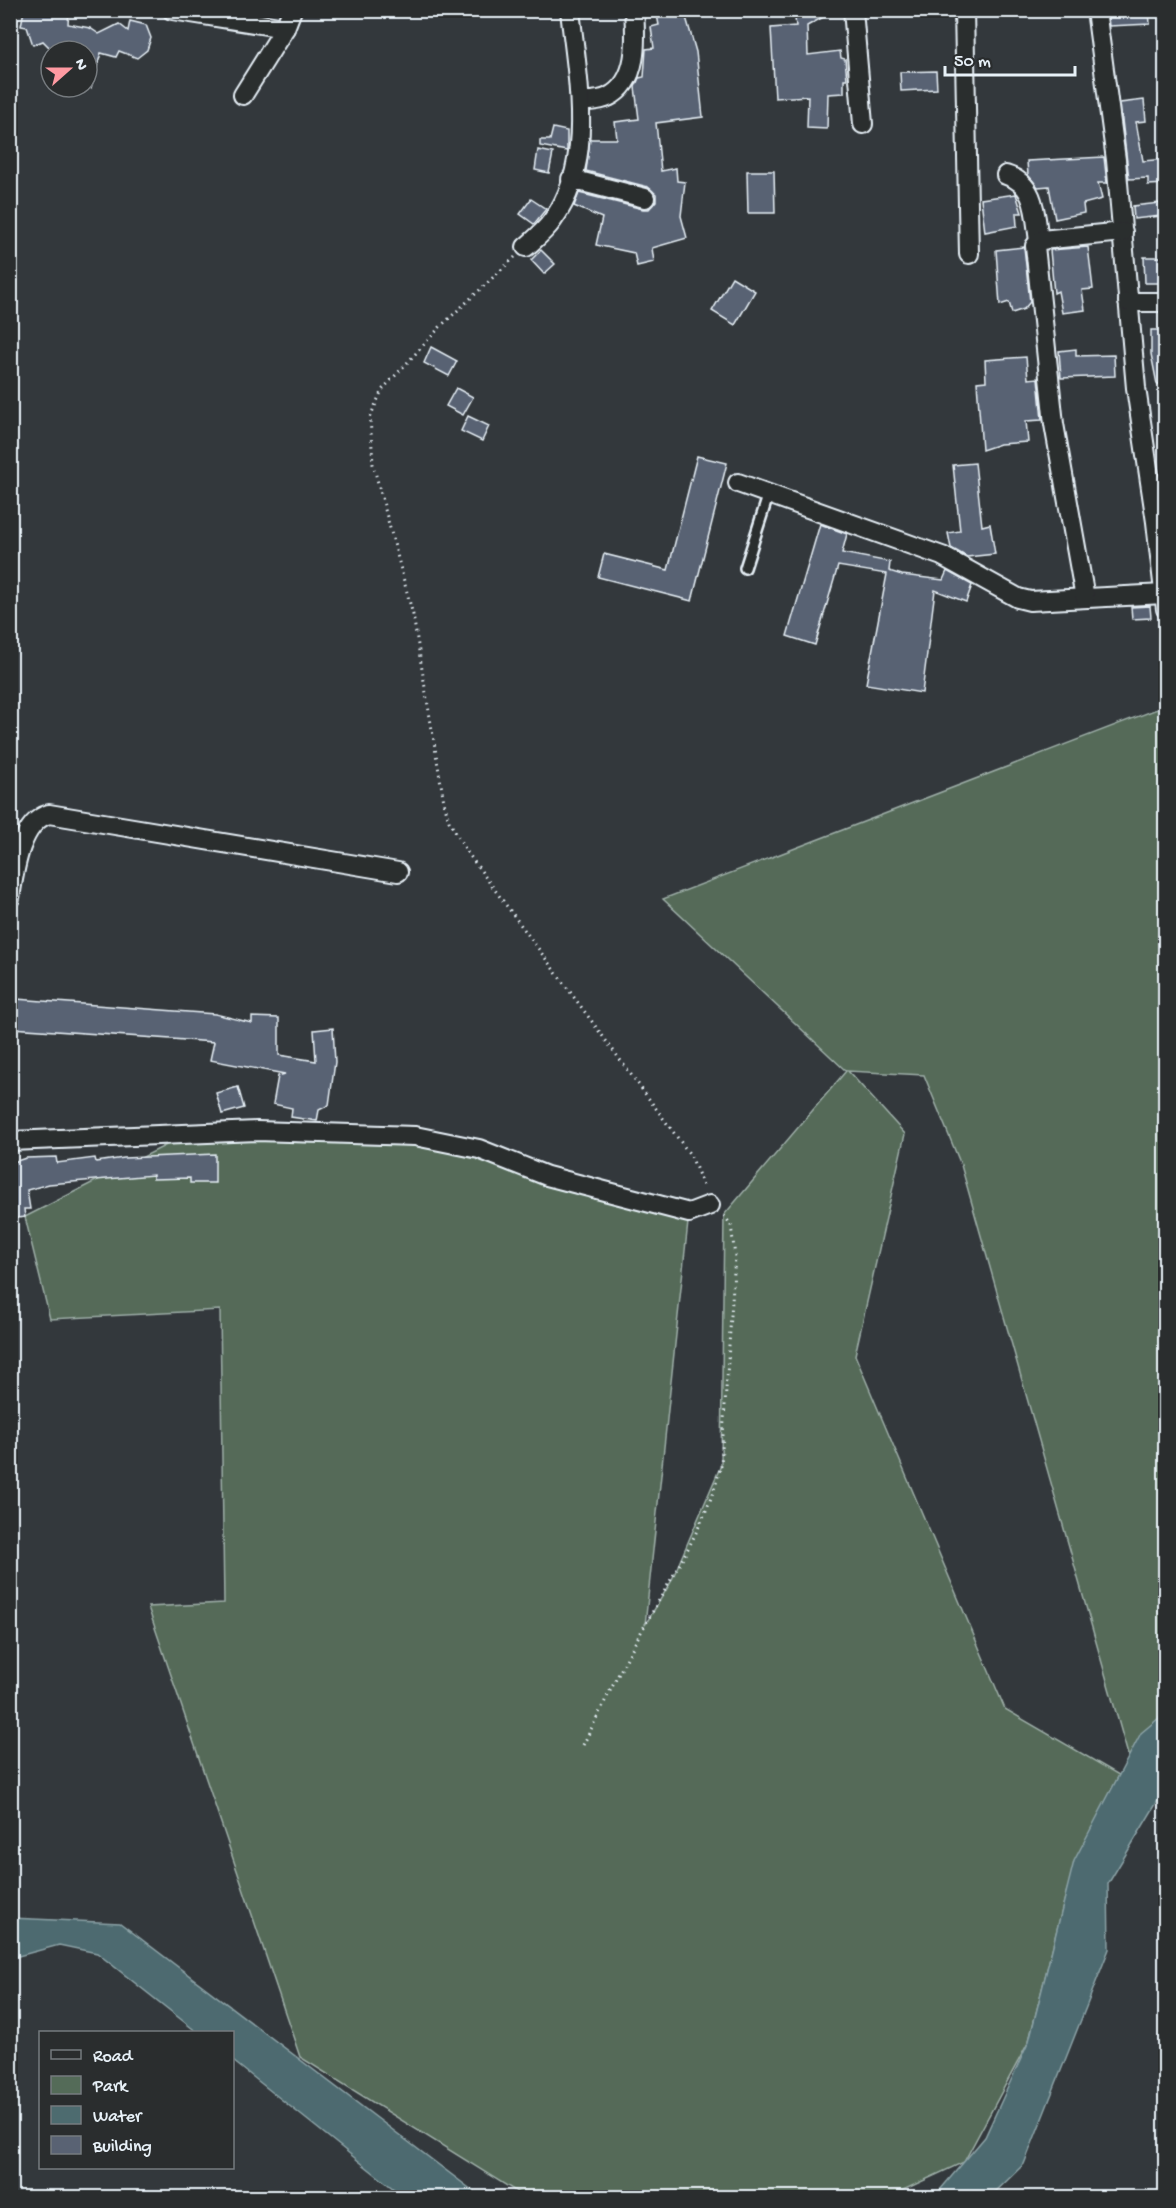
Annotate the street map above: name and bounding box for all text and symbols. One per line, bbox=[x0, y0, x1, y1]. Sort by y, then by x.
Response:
north arrow bbox=[39, 39, 99, 99]
scale bar bbox=[945, 39, 1076, 77]
text: 50 m bbox=[954, 52, 991, 73]
text: N bbox=[69, 57, 91, 74]
legend bbox=[39, 2031, 234, 2169]
text: Road bbox=[93, 2047, 134, 2068]
text: Park bbox=[92, 2077, 129, 2098]
text: Water bbox=[93, 2107, 143, 2128]
text: Building bbox=[92, 2137, 152, 2158]

